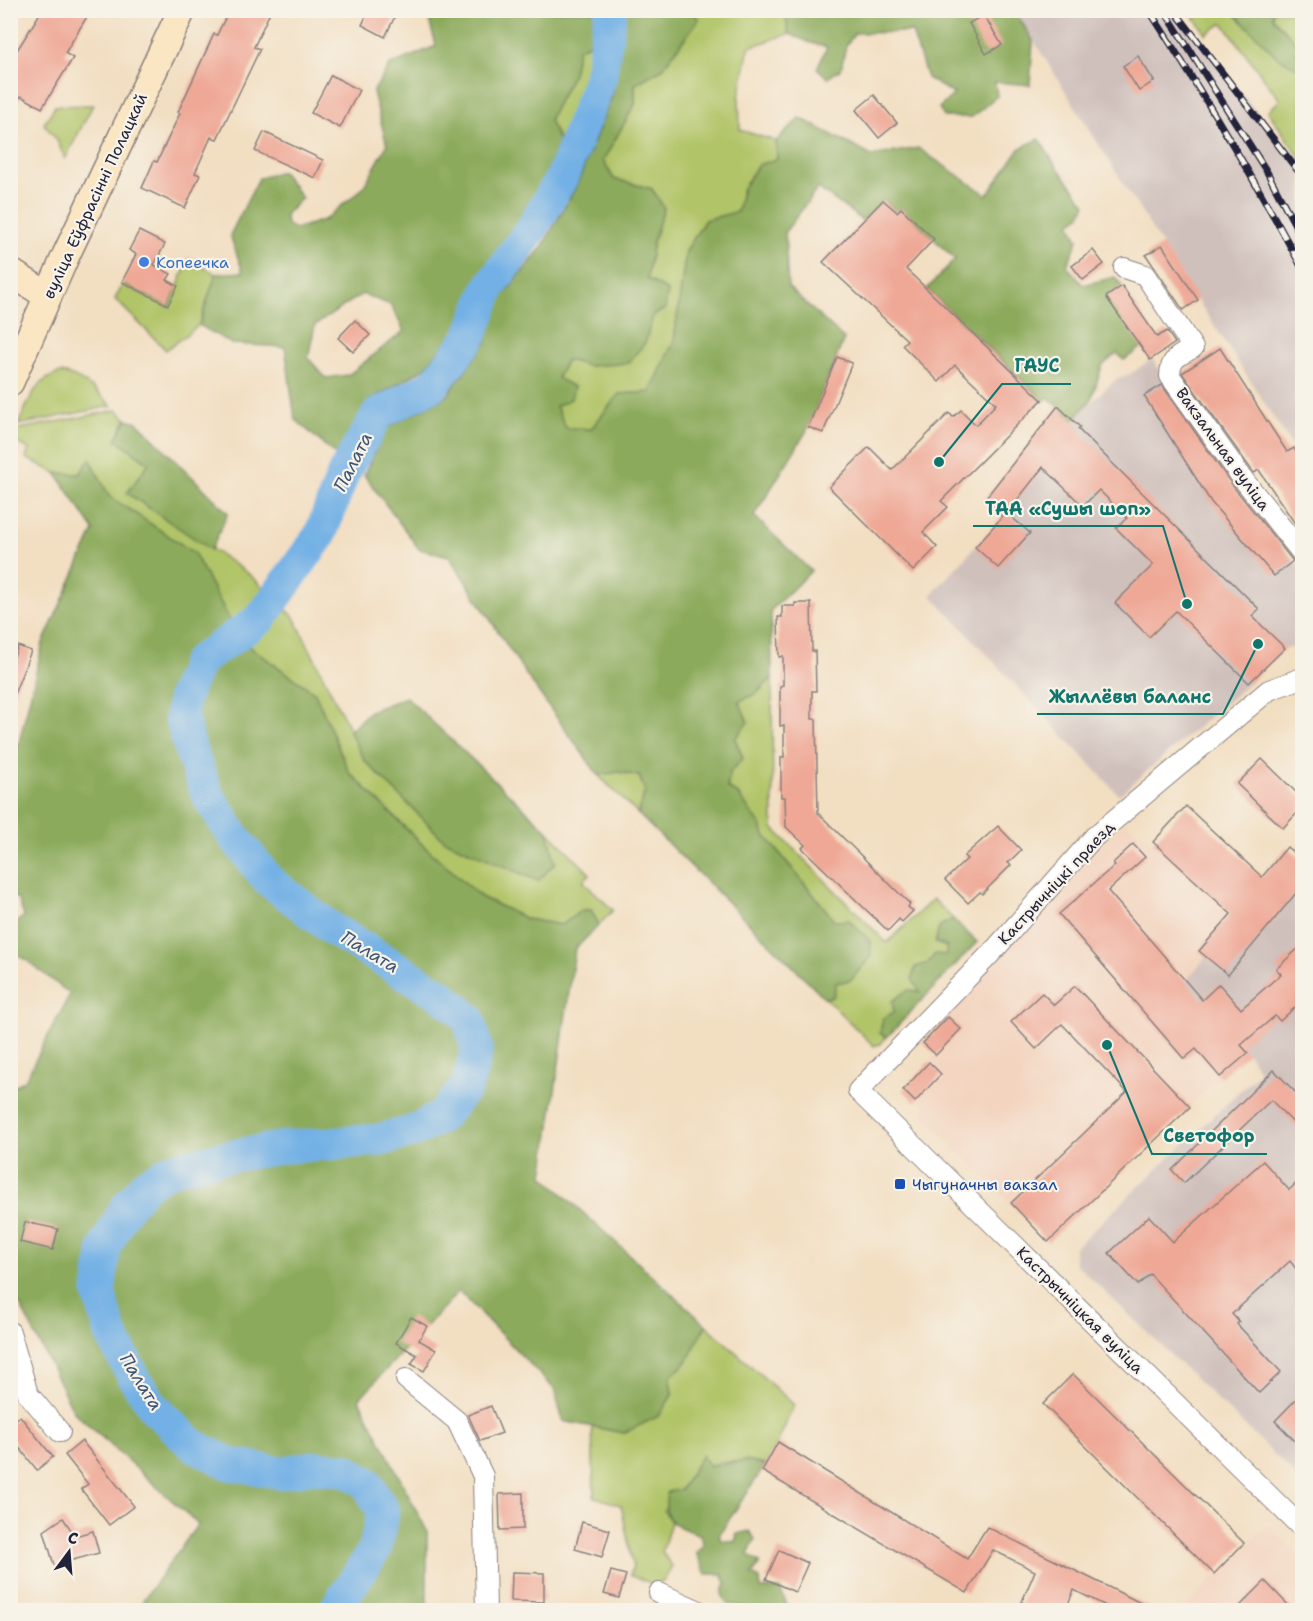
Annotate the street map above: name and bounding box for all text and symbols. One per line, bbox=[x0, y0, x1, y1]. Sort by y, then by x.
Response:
street label: вуліца Еўфрасінні Полацкай bbox=[38, 90, 152, 302]
place label: Копеечка bbox=[156, 252, 229, 273]
marker: Копеечка bbox=[137, 255, 151, 269]
callout: ГАУС bbox=[1002, 348, 1071, 384]
text: ГАУС bbox=[1015, 354, 1059, 378]
street label: Вакзальная вуліца bbox=[1171, 383, 1275, 515]
water label: Палата bbox=[328, 428, 378, 496]
callout: ТАА «Сушы шоп» bbox=[973, 490, 1163, 526]
text: ТАА «Сушы шоп» bbox=[985, 497, 1151, 521]
callout: Жыллёвы баланс bbox=[1037, 678, 1223, 714]
text: Жыллёвы баланс bbox=[1049, 685, 1211, 709]
street label: Кастрычніцкі праезд bbox=[993, 817, 1119, 949]
water label: Палата bbox=[337, 925, 403, 979]
callout: Светофор bbox=[1152, 1118, 1267, 1154]
text: Светофор bbox=[1163, 1124, 1255, 1148]
place label: Чыгуначны вакзал bbox=[912, 1174, 1057, 1195]
marker: Чыгуначны вакзал bbox=[893, 1177, 907, 1191]
street label: Кастрычніцкая вуліца bbox=[1012, 1242, 1148, 1378]
water label: Палата bbox=[114, 1349, 168, 1415]
north arrow bbox=[39, 1522, 99, 1582]
text: С bbox=[65, 1527, 81, 1550]

